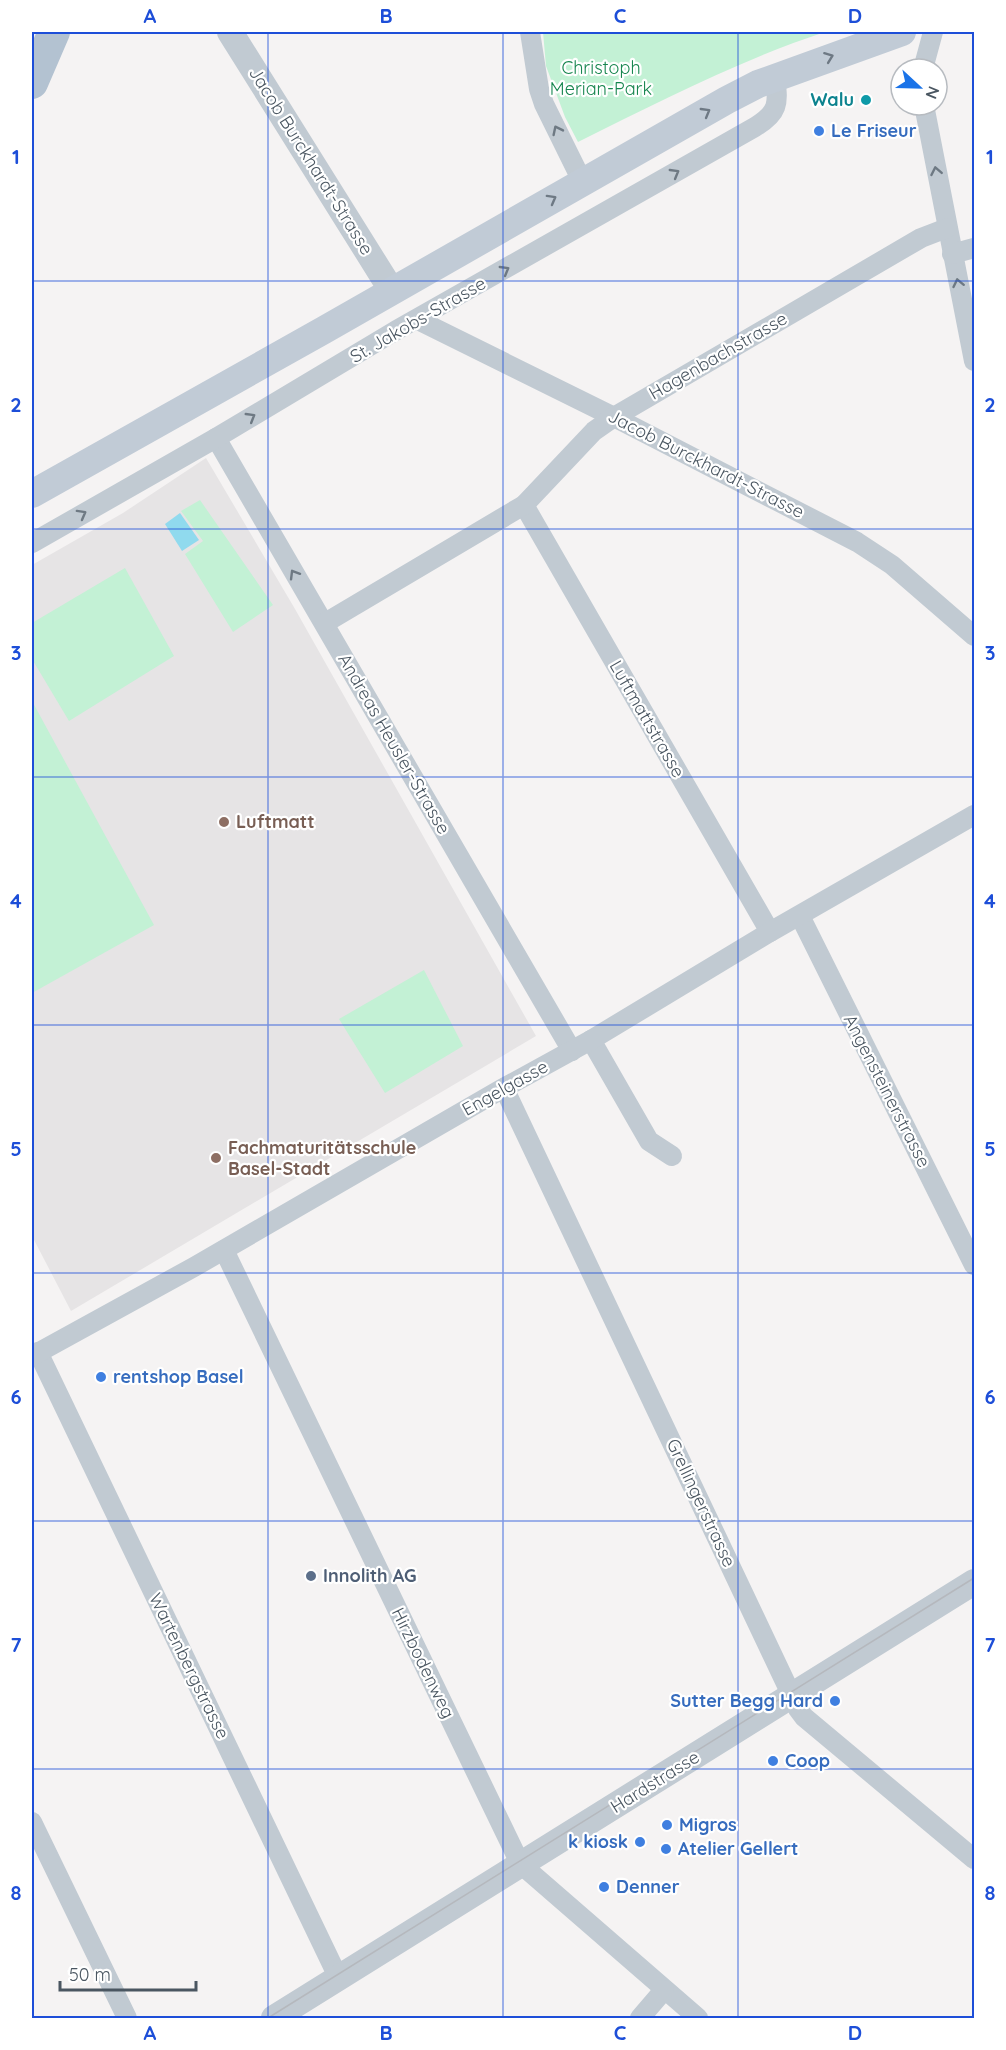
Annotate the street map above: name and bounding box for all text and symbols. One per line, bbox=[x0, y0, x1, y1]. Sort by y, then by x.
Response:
text: A bbox=[144, 3, 157, 28]
text: B bbox=[379, 3, 393, 28]
text: C bbox=[614, 3, 627, 28]
text: D bbox=[848, 3, 862, 28]
one-way arrow bbox=[823, 52, 834, 65]
park label: Christoph Merian-Park bbox=[550, 56, 652, 100]
north arrow bbox=[889, 57, 949, 117]
street label: Jacob Burckhardt-Strasse bbox=[244, 63, 379, 259]
text: N bbox=[921, 83, 944, 102]
place label: Walu bbox=[811, 88, 854, 111]
marker: Walu bbox=[859, 93, 873, 107]
one-way arrow bbox=[700, 107, 710, 119]
place label: Le Friseur bbox=[831, 119, 917, 142]
marker: Le Friseur bbox=[812, 124, 826, 138]
one-way arrow bbox=[552, 126, 564, 137]
text: 1 bbox=[12, 144, 20, 169]
text: 1 bbox=[986, 144, 994, 169]
one-way arrow bbox=[930, 166, 943, 176]
one-way arrow bbox=[669, 169, 679, 181]
one-way arrow bbox=[546, 195, 556, 206]
one-way arrow bbox=[499, 266, 510, 277]
street label: St. Jakobs-Strasse bbox=[346, 271, 490, 368]
one-way arrow bbox=[952, 278, 965, 288]
street label: Hagenbachstrasse bbox=[644, 307, 791, 405]
text: 2 bbox=[10, 392, 22, 417]
text: 2 bbox=[984, 392, 996, 417]
street label: Jacob Burckhardt-Strasse bbox=[604, 404, 808, 523]
one-way arrow bbox=[245, 413, 255, 424]
one-way arrow bbox=[76, 510, 87, 521]
one-way arrow bbox=[290, 570, 301, 580]
text: 3 bbox=[11, 640, 21, 665]
text: 3 bbox=[985, 640, 995, 665]
street label: Andreas Heusler-Strasse bbox=[333, 649, 456, 838]
street label: Luftmattstrasse bbox=[605, 656, 690, 781]
place label: Luftmatt bbox=[236, 810, 315, 833]
marker: Luftmatt bbox=[217, 815, 231, 829]
text: 4 bbox=[10, 888, 22, 913]
text: 4 bbox=[984, 888, 996, 913]
street label: Angensteinerstrasse bbox=[839, 1010, 936, 1171]
street label: Engelgasse bbox=[458, 1055, 552, 1121]
text: 5 bbox=[10, 1136, 22, 1161]
place label: Fachmaturitätsschule Basel-Stadt bbox=[228, 1136, 416, 1180]
text: 5 bbox=[984, 1136, 996, 1161]
marker: Fachmaturitätsschule Basel-Stadt bbox=[209, 1151, 223, 1165]
place label: rentshop Basel bbox=[113, 1365, 244, 1388]
marker: rentshop Basel bbox=[94, 1370, 108, 1384]
text: 6 bbox=[10, 1384, 22, 1409]
text: 6 bbox=[984, 1384, 996, 1409]
street label: Grellingerstrasse bbox=[662, 1435, 741, 1571]
place label: Innolith AG bbox=[323, 1564, 417, 1587]
marker: Innolith AG bbox=[304, 1569, 318, 1583]
street label: Wartenbergstrasse bbox=[144, 1589, 235, 1743]
street label: Hirzbodenweg bbox=[387, 1604, 460, 1722]
text: 7 bbox=[11, 1632, 22, 1657]
text: 7 bbox=[985, 1632, 996, 1657]
place label: Sutter Begg Hard bbox=[670, 1689, 823, 1712]
marker: Sutter Begg Hard bbox=[828, 1694, 842, 1708]
street label: Hardstrasse bbox=[606, 1745, 703, 1818]
place label: Coop bbox=[785, 1749, 830, 1772]
marker: Coop bbox=[766, 1754, 780, 1768]
place label: Migros bbox=[679, 1813, 737, 1836]
marker: Migros bbox=[660, 1818, 674, 1832]
place label: k kiosk bbox=[568, 1830, 628, 1853]
marker: k kiosk bbox=[633, 1835, 647, 1849]
place label: Atelier Gellert bbox=[678, 1837, 798, 1860]
marker: Atelier Gellert bbox=[659, 1842, 673, 1856]
place label: Denner bbox=[616, 1875, 680, 1898]
text: 8 bbox=[11, 1880, 22, 1905]
marker: Denner bbox=[597, 1880, 611, 1894]
text: 8 bbox=[985, 1880, 996, 1905]
scale bar bbox=[60, 1954, 196, 1992]
text: 50 m bbox=[69, 1963, 111, 1986]
text: A bbox=[144, 2020, 157, 2045]
text: B bbox=[379, 2020, 393, 2045]
text: C bbox=[614, 2020, 627, 2045]
text: D bbox=[848, 2020, 862, 2045]

